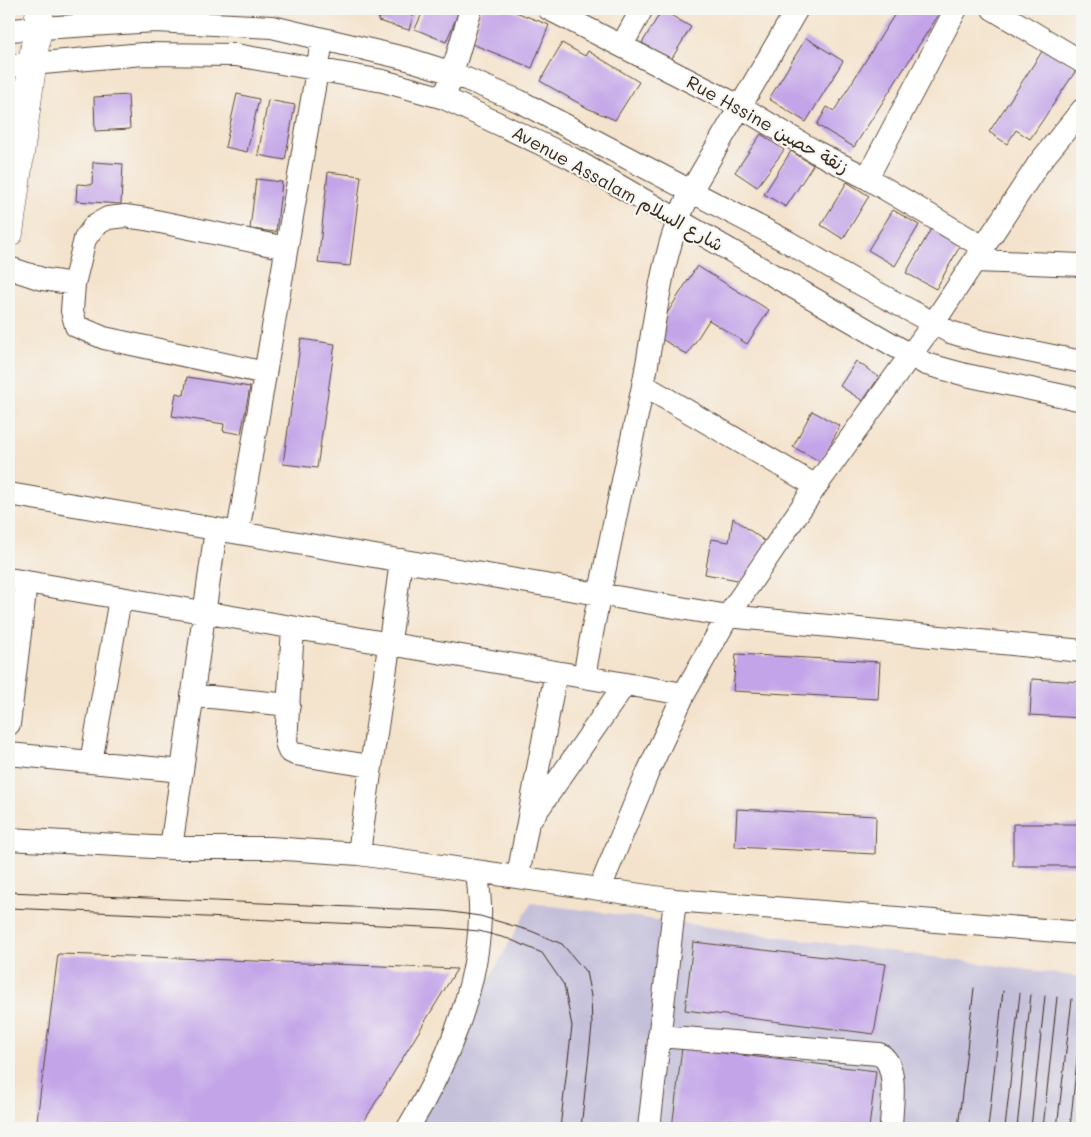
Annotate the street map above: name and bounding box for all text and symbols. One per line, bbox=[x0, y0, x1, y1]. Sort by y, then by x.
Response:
street label: Rue Hssine زنقة حصين bbox=[683, 69, 853, 179]
street label: Avenue Assalam شارع السلام bbox=[507, 120, 728, 259]

